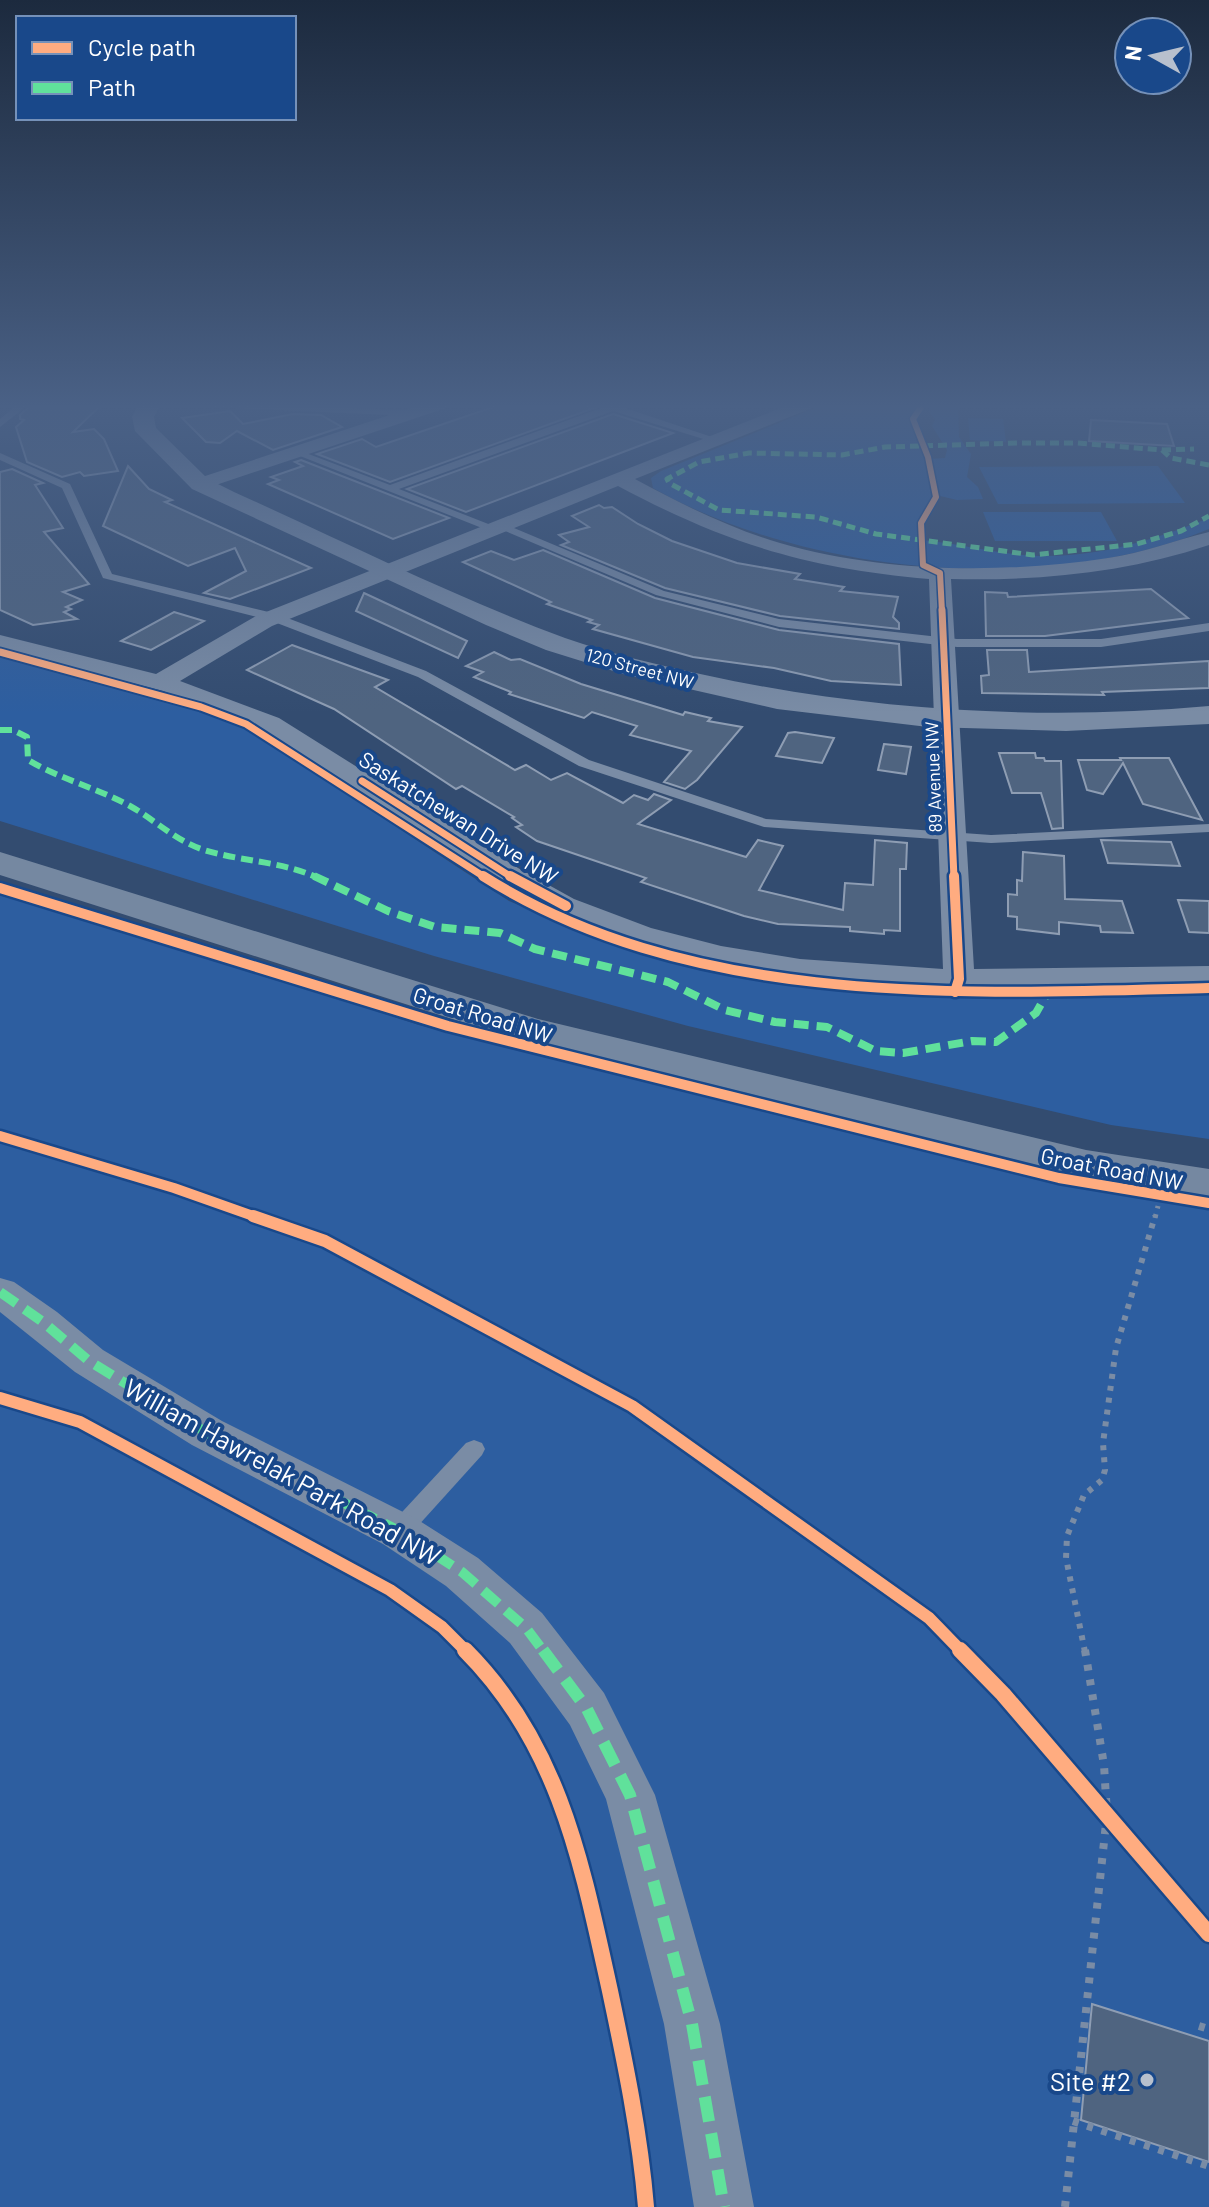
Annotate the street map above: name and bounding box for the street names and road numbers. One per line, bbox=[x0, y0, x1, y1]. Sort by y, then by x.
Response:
street label: 120 Street NW bbox=[584, 643, 696, 693]
street label: 89 Avenue NW bbox=[920, 721, 946, 833]
street label: Saskatchewan Drive NW bbox=[355, 745, 563, 889]
street label: Groat Road NW bbox=[410, 980, 556, 1048]
street label: Groat Road NW bbox=[1039, 1141, 1185, 1195]
street label: William Hawrelak Park Road NW bbox=[119, 1371, 447, 1571]

